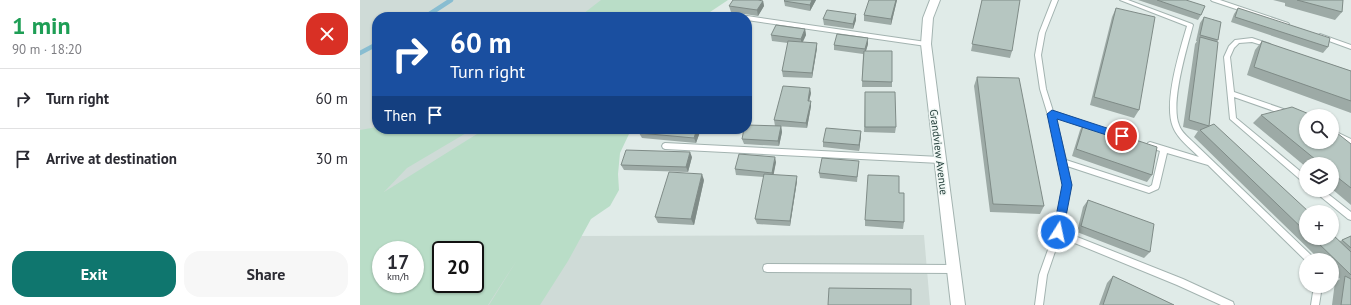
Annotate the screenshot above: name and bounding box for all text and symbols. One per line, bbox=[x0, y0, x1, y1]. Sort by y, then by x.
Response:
text: 1 min bbox=[12, 10, 71, 41]
button: close bbox=[306, 13, 348, 55]
text: 60 m bbox=[450, 24, 511, 61]
icon: right bbox=[384, 28, 436, 80]
text: 90 m · 18:20 bbox=[12, 41, 82, 58]
text: Turn right bbox=[450, 60, 525, 83]
icon: right bbox=[12, 88, 34, 110]
text: Turn right bbox=[46, 89, 109, 108]
text: 60 m bbox=[315, 89, 348, 108]
icon: arrive bbox=[424, 104, 446, 126]
text: Then bbox=[384, 106, 416, 125]
street label: Grandview Avenue bbox=[927, 108, 951, 196]
map controls bbox=[1299, 109, 1339, 293]
button: search bbox=[1299, 109, 1339, 149]
pin bbox=[1105, 119, 1139, 153]
icon: arrive bbox=[1111, 125, 1133, 147]
icon: arrive bbox=[12, 148, 34, 170]
text: Arrive at destination bbox=[46, 149, 177, 168]
text: 30 m bbox=[315, 149, 348, 168]
button: layers bbox=[1299, 157, 1339, 197]
button: + bbox=[1299, 205, 1339, 245]
position arrow bbox=[1037, 211, 1079, 253]
speed limit sign: 20 bbox=[432, 241, 484, 293]
text: 17 bbox=[387, 249, 409, 275]
button: Exit bbox=[12, 251, 176, 297]
button: Share bbox=[184, 251, 348, 297]
button: − bbox=[1299, 253, 1339, 293]
text: km/h bbox=[387, 270, 409, 283]

